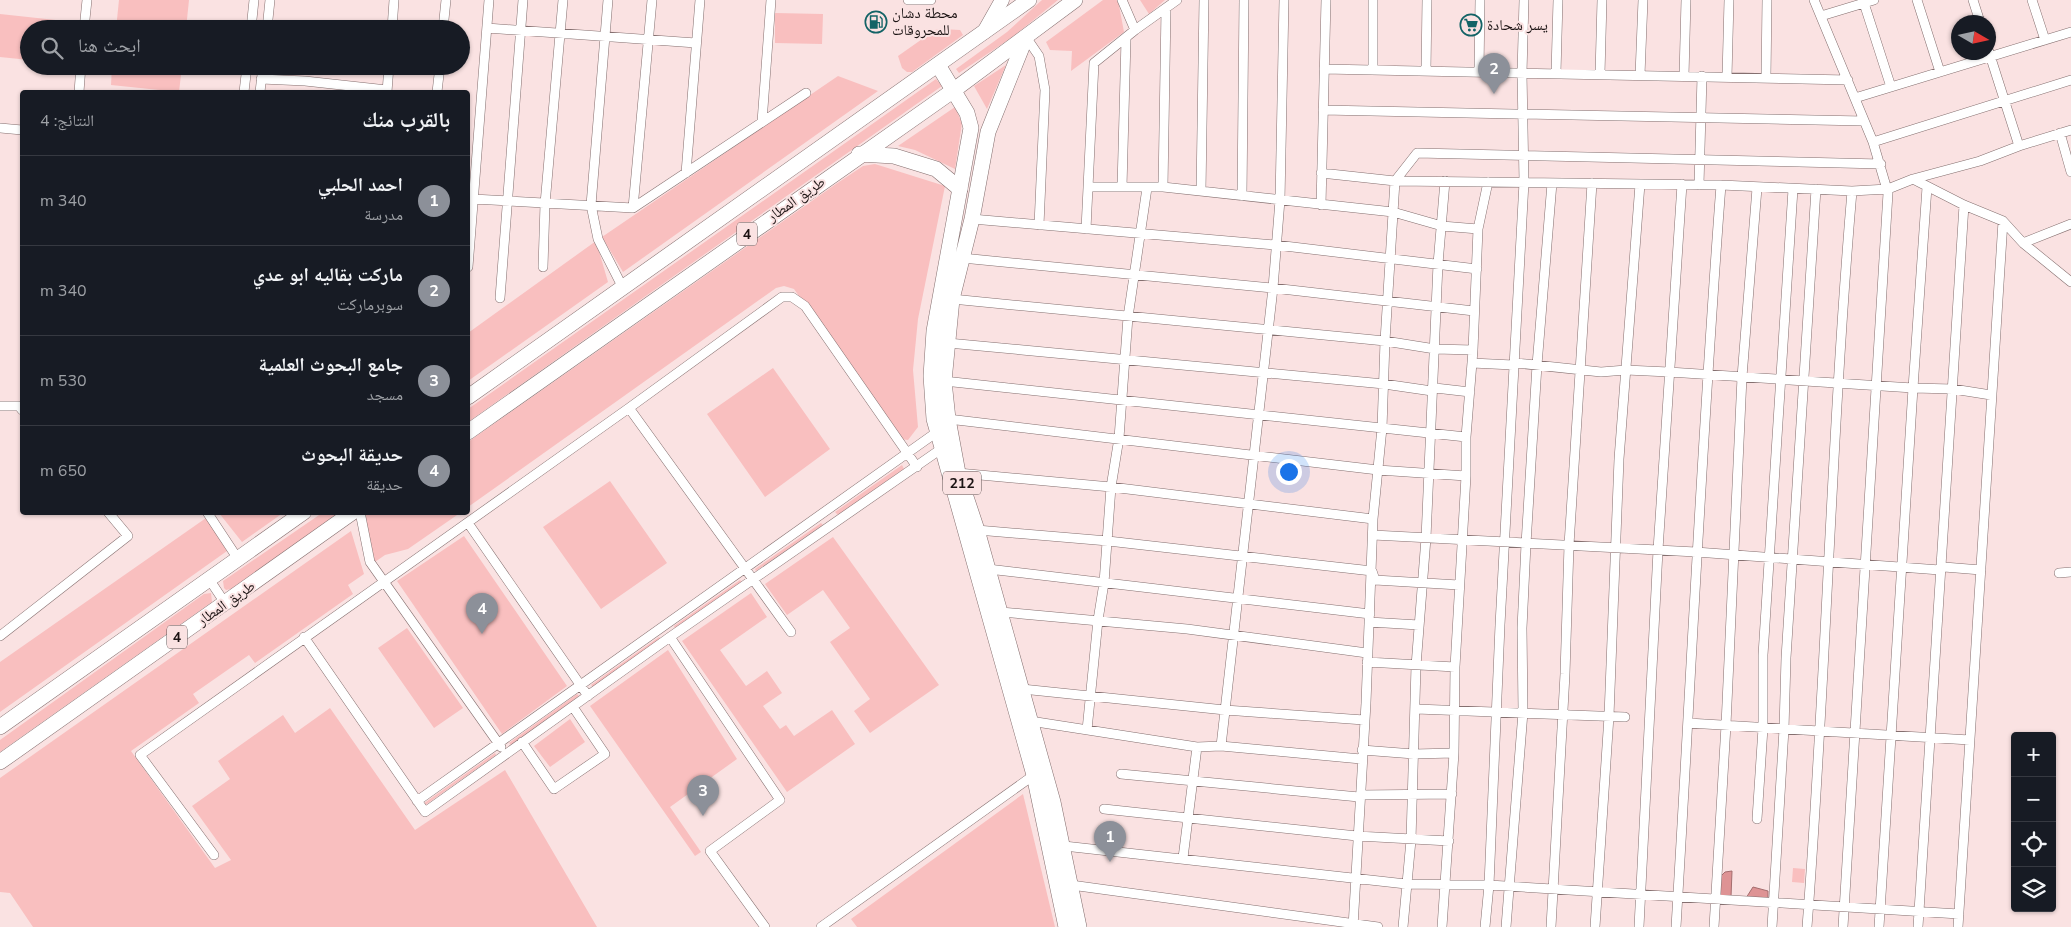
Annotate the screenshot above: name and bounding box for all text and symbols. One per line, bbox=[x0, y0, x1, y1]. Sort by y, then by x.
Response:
place label: محطة دشان للمحروقات bbox=[892, 3, 958, 40]
fuel station icon: محطة دشان للمحروقات bbox=[864, 10, 888, 34]
supermarket icon: يسر شحادة bbox=[1459, 13, 1483, 37]
place label: يسر شحادة bbox=[1487, 15, 1548, 35]
north arrow bbox=[1951, 15, 1996, 60]
search box bbox=[20, 20, 470, 75]
text: ابحث هنا bbox=[78, 33, 141, 59]
icon: search bbox=[38, 34, 66, 62]
pin: 2 bbox=[1478, 53, 1510, 94]
text: بالقرب منك bbox=[362, 106, 450, 134]
text: النتائج: 4 bbox=[40, 110, 94, 132]
text: احمد الحلبي bbox=[318, 172, 403, 198]
street label: طريق المطار bbox=[762, 172, 829, 227]
text: 340 m bbox=[40, 190, 87, 212]
text: 1 bbox=[429, 190, 439, 212]
text: مدرسة bbox=[364, 204, 403, 226]
road number: 4 bbox=[737, 222, 757, 245]
text: ماركت بقاليه ابو عدي bbox=[253, 262, 403, 288]
text: 340 m bbox=[40, 280, 87, 302]
text: 2 bbox=[429, 280, 439, 302]
text: سوبرماركت bbox=[337, 294, 403, 316]
text: جامع البحوث العلمية bbox=[259, 352, 403, 378]
text: 530 m bbox=[40, 370, 87, 392]
text: 3 bbox=[429, 370, 439, 392]
text: مسجد bbox=[367, 384, 403, 406]
text: حديقة البحوث bbox=[301, 442, 403, 468]
your location bbox=[1276, 459, 1302, 485]
text: 650 m bbox=[40, 460, 87, 482]
text: 4 bbox=[429, 460, 439, 482]
road number: 212 bbox=[943, 472, 981, 494]
text: حديقة bbox=[366, 474, 403, 496]
street label: طريق المطار bbox=[192, 576, 259, 631]
pin: 4 bbox=[466, 593, 498, 634]
road number: 4 bbox=[167, 626, 187, 649]
map controls bbox=[2011, 732, 2056, 912]
button: + bbox=[2011, 732, 2056, 777]
pin: 3 bbox=[687, 775, 719, 816]
button: − bbox=[2011, 777, 2056, 822]
pin: 1 bbox=[1094, 821, 1126, 862]
button: locate bbox=[2011, 822, 2056, 867]
button: layers bbox=[2011, 867, 2056, 912]

